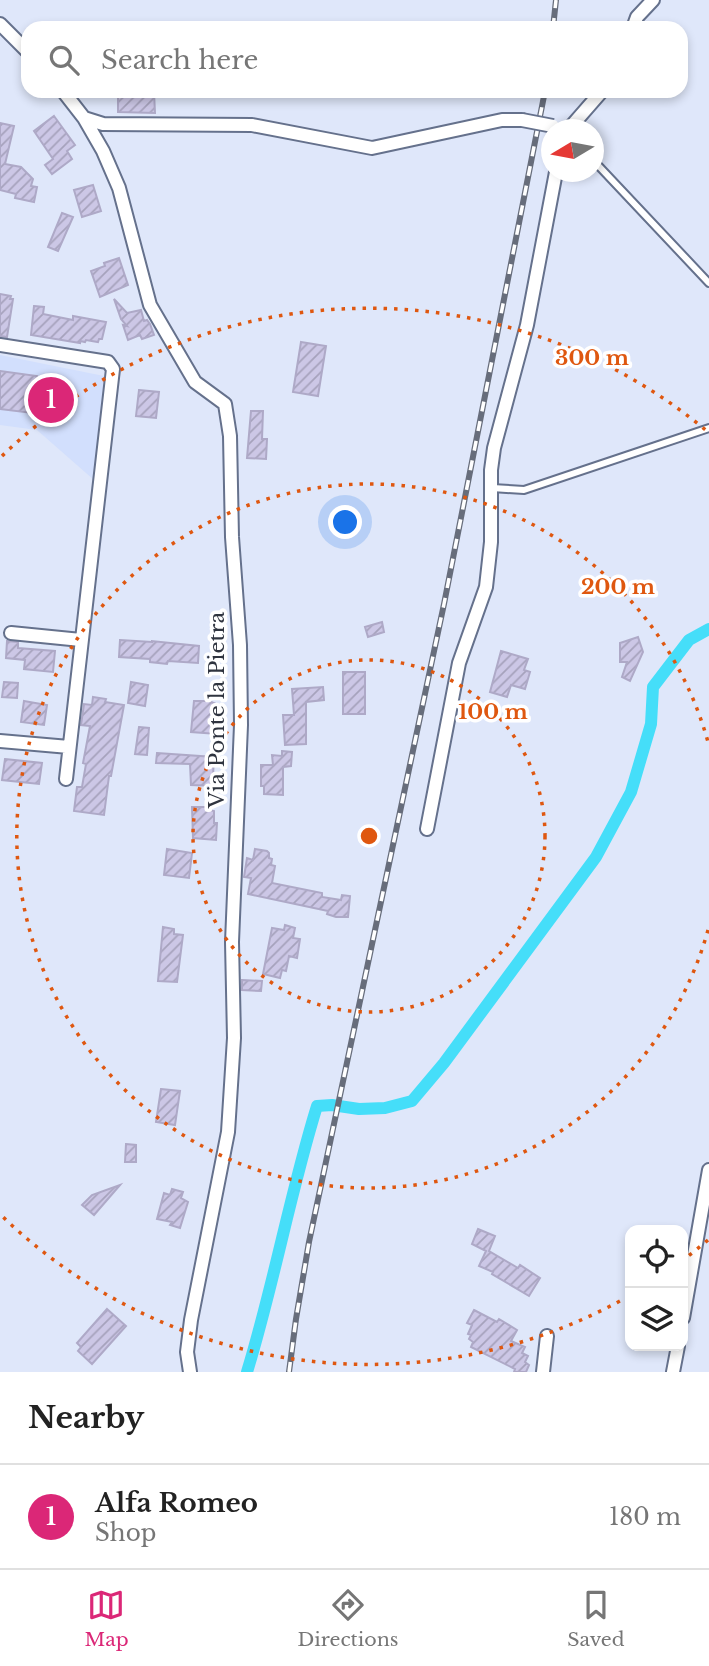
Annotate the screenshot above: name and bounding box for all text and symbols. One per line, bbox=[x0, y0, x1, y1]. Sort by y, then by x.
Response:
search box bbox=[21, 21, 688, 98]
icon: search bbox=[45, 41, 83, 79]
text: Search here bbox=[101, 44, 258, 76]
north arrow bbox=[541, 119, 604, 182]
text: 300 m bbox=[555, 345, 629, 371]
pin: 1 bbox=[28, 374, 74, 426]
your location bbox=[328, 505, 362, 539]
text: 200 m bbox=[581, 574, 655, 600]
street label: Via Ponte la Pietra bbox=[204, 611, 230, 809]
text: 100 m bbox=[458, 699, 528, 725]
centre of rings bbox=[357, 824, 381, 848]
map controls bbox=[625, 1225, 688, 1351]
button: locate bbox=[625, 1225, 688, 1288]
button: layers bbox=[625, 1288, 688, 1351]
text: Nearby bbox=[28, 1399, 144, 1436]
text: Alfa Romeo bbox=[95, 1487, 258, 1519]
text: 1 bbox=[46, 1503, 56, 1531]
text: 180 m bbox=[609, 1503, 681, 1531]
text: Shop bbox=[95, 1519, 156, 1547]
tab: Map bbox=[84, 1586, 129, 1651]
tab: Directions bbox=[297, 1586, 398, 1651]
tab: Saved bbox=[567, 1586, 625, 1651]

